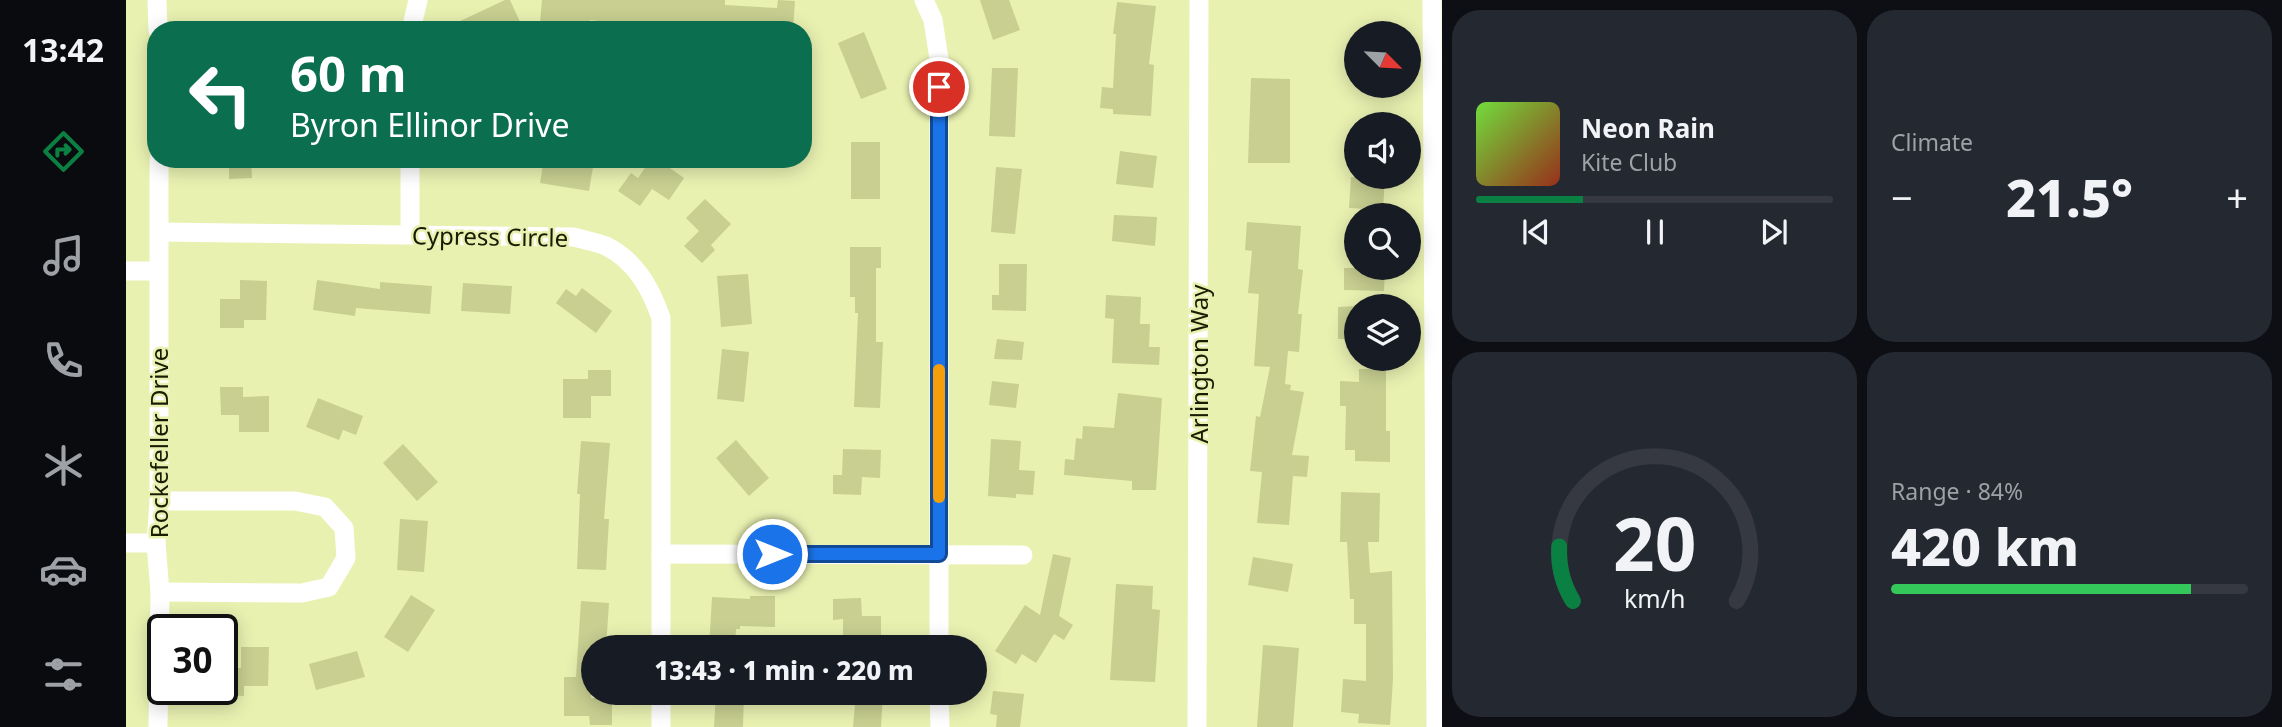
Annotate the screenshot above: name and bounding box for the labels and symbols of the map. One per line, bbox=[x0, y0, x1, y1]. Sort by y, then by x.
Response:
north arrow bbox=[1344, 21, 1421, 98]
pin bbox=[909, 57, 969, 117]
street label: Cypress Circle bbox=[412, 218, 568, 254]
street label: Arlington Way bbox=[1182, 284, 1215, 444]
street label: Rockefeller Drive bbox=[142, 348, 175, 538]
position arrow bbox=[735, 517, 809, 591]
speed limit sign: 30 bbox=[147, 614, 238, 705]

